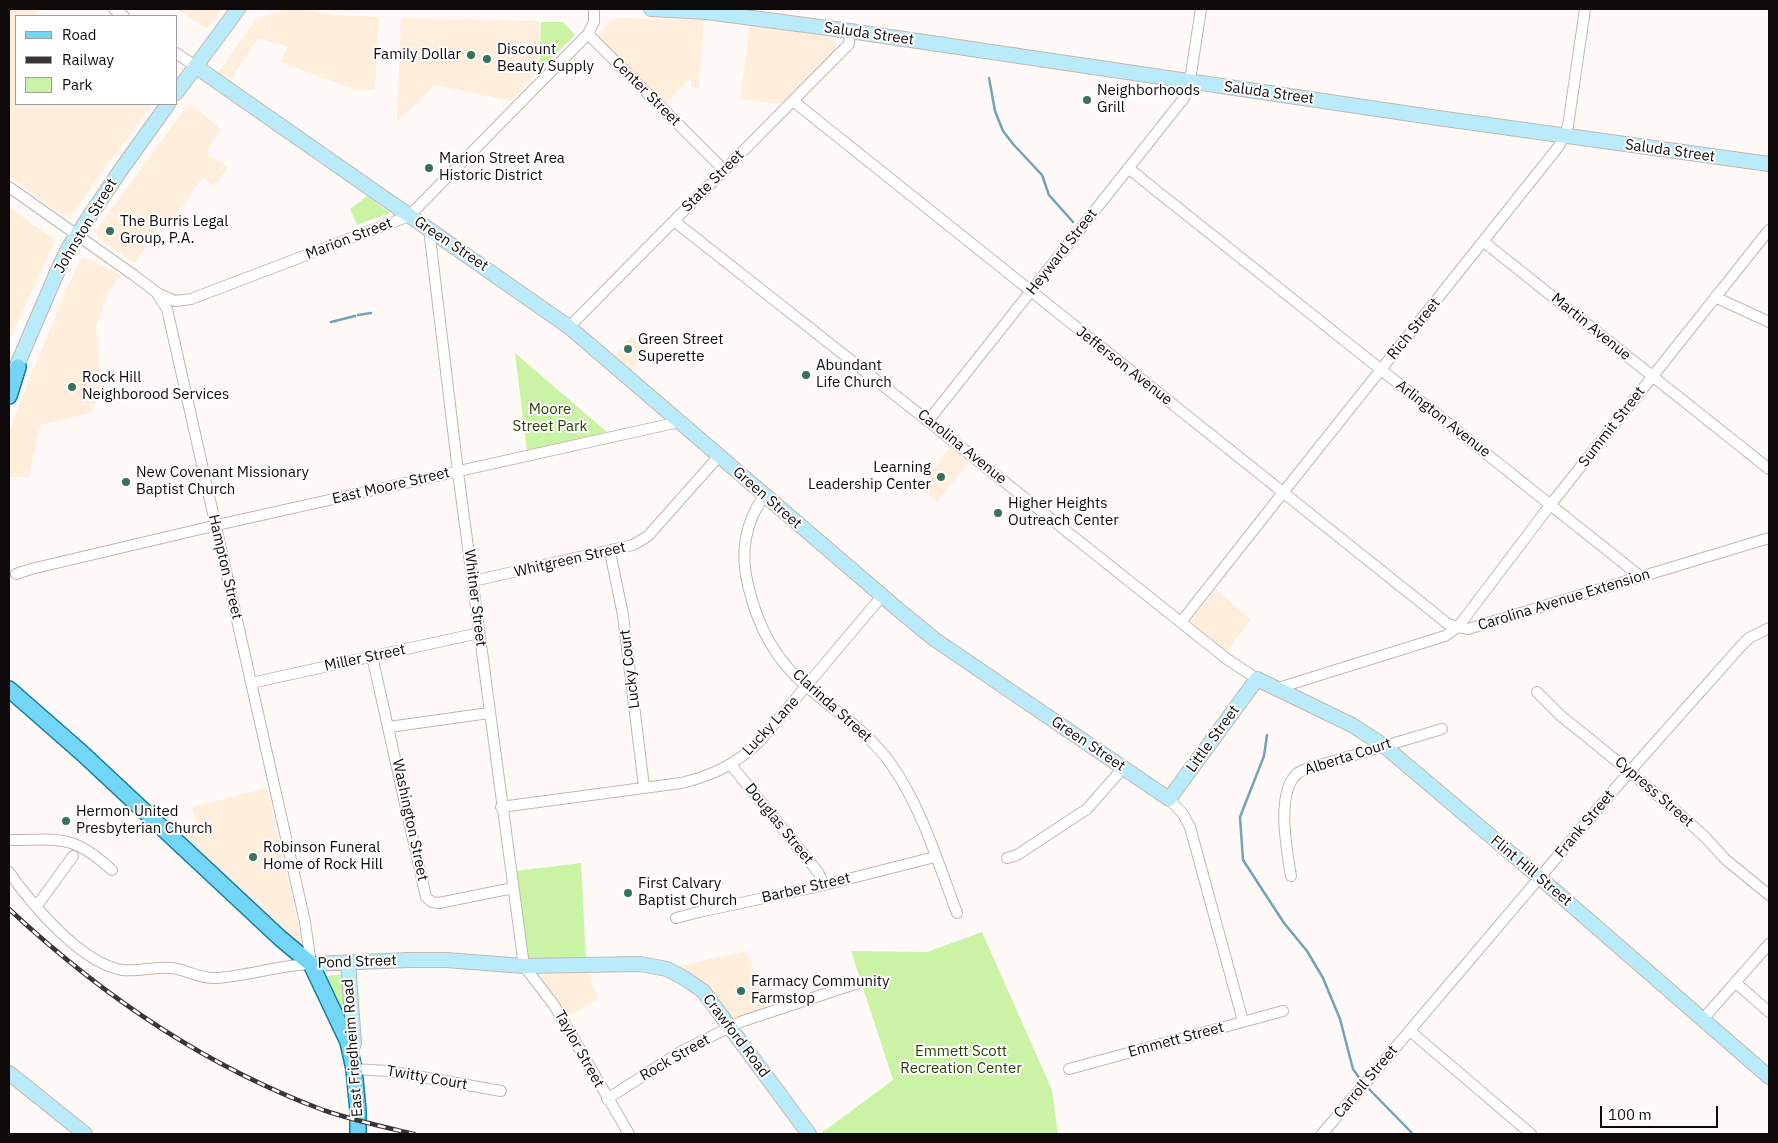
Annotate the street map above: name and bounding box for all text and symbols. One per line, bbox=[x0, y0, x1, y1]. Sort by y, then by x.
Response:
legend bbox=[15, 15, 178, 105]
street label: Saluda Street bbox=[823, 19, 915, 49]
text: Road bbox=[62, 25, 97, 44]
place label: Discount Beauty Supply bbox=[497, 41, 594, 76]
place label: Family Dollar bbox=[373, 46, 461, 64]
marker: Family Dollar bbox=[465, 49, 477, 61]
text: Railway bbox=[62, 50, 114, 69]
marker: Discount Beauty Supply bbox=[481, 53, 493, 65]
street label: Center Street bbox=[608, 54, 684, 130]
text: Park bbox=[62, 75, 92, 94]
street label: Saluda Street bbox=[1223, 78, 1315, 108]
place label: Neighborhoods Grill bbox=[1097, 82, 1200, 117]
marker: Neighborhoods Grill bbox=[1081, 94, 1093, 106]
street label: Saluda Street bbox=[1624, 136, 1716, 166]
street label: State Street bbox=[678, 146, 748, 216]
place label: Marion Street Area Historic District bbox=[439, 150, 565, 185]
marker: Marion Street Area Historic District bbox=[423, 162, 435, 174]
street label: Johnston Street bbox=[51, 175, 121, 277]
street label: Heyward Street bbox=[1023, 205, 1101, 299]
place label: The Burris Legal Group, P.A. bbox=[120, 213, 228, 248]
street label: Green Street bbox=[411, 213, 491, 275]
street label: Marion Street bbox=[303, 214, 395, 264]
marker: The Burris Legal Group, P.A. bbox=[104, 225, 116, 237]
street label: Martin Avenue bbox=[1548, 290, 1634, 364]
street label: Rich Street bbox=[1384, 295, 1444, 363]
street label: Jefferson Avenue bbox=[1072, 323, 1176, 409]
place label: Green Street Superette bbox=[638, 331, 724, 366]
marker: Green Street Superette bbox=[622, 343, 634, 355]
place label: Abundant Life Church bbox=[816, 357, 892, 392]
place label: Rock Hill Neighborood Services bbox=[82, 369, 229, 404]
marker: Abundant Life Church bbox=[800, 369, 812, 381]
street label: Arlington Avenue bbox=[1392, 376, 1494, 462]
marker: Rock Hill Neighborood Services bbox=[66, 381, 78, 393]
street label: Summit Street bbox=[1575, 383, 1649, 471]
park label: Moore Street Park bbox=[512, 401, 588, 436]
street label: Carolina Avenue bbox=[914, 406, 1010, 488]
place label: Learning Leadership Center bbox=[808, 459, 931, 494]
street label: Green Street bbox=[729, 463, 805, 533]
place label: New Covenant Missionary Baptist Church bbox=[136, 464, 309, 499]
street label: East Moore Street bbox=[330, 464, 452, 508]
marker: Learning Leadership Center bbox=[935, 471, 947, 483]
marker: New Covenant Missionary Baptist Church bbox=[120, 476, 132, 488]
place label: Higher Heights Outreach Center bbox=[1008, 495, 1119, 530]
marker: Higher Heights Outreach Center bbox=[992, 507, 1004, 519]
street label: Hampton Street bbox=[204, 513, 246, 621]
street label: Whitgreen Street bbox=[513, 538, 627, 582]
street label: Whitner Street bbox=[460, 548, 490, 648]
street label: Carolina Avenue Extension bbox=[1476, 565, 1652, 635]
street label: Lucky Court bbox=[616, 628, 644, 710]
street label: Miller Street bbox=[323, 641, 407, 675]
street label: Clarinda Street bbox=[789, 666, 875, 746]
street label: Lucky Lane bbox=[739, 693, 803, 759]
street label: Little Street bbox=[1183, 702, 1243, 776]
street label: Green Street bbox=[1048, 713, 1128, 775]
street label: Alberta Court bbox=[1302, 735, 1394, 779]
street label: Cypress Street bbox=[1611, 753, 1697, 831]
street label: Washington Street bbox=[388, 757, 432, 883]
street label: Douglas Street bbox=[741, 780, 817, 868]
street label: Frank Street bbox=[1552, 787, 1618, 861]
place label: Hermon United Presbyterian Church bbox=[76, 803, 213, 838]
marker: Hermon United Presbyterian Church bbox=[60, 815, 72, 827]
street label: Flint Hill Street bbox=[1487, 832, 1575, 910]
place label: Robinson Funeral Home of Rock Hill bbox=[263, 839, 383, 874]
marker: Robinson Funeral Home of Rock Hill bbox=[247, 851, 259, 863]
street label: Barber Street bbox=[760, 869, 852, 907]
place label: First Calvary Baptist Church bbox=[638, 875, 737, 910]
marker: First Calvary Baptist Church bbox=[622, 887, 634, 899]
street label: Pond Street bbox=[317, 952, 397, 972]
place label: Farmacy Community Farmstop bbox=[751, 973, 889, 1008]
street label: East Friedheim Road bbox=[339, 978, 367, 1118]
marker: Farmacy Community Farmstop bbox=[735, 985, 747, 997]
street label: Crawford Road bbox=[699, 991, 773, 1081]
street label: Taylor Street bbox=[550, 1007, 608, 1091]
street label: Emmett Street bbox=[1126, 1019, 1226, 1061]
street label: Rock Street bbox=[637, 1031, 713, 1085]
street label: Carroll Street bbox=[1330, 1042, 1402, 1122]
park label: Emmett Scott Recreation Center bbox=[900, 1043, 1022, 1078]
street label: Twitty Court bbox=[385, 1062, 469, 1094]
scale bar bbox=[1603, 1096, 1720, 1128]
text: 100 m bbox=[1608, 1105, 1652, 1124]

